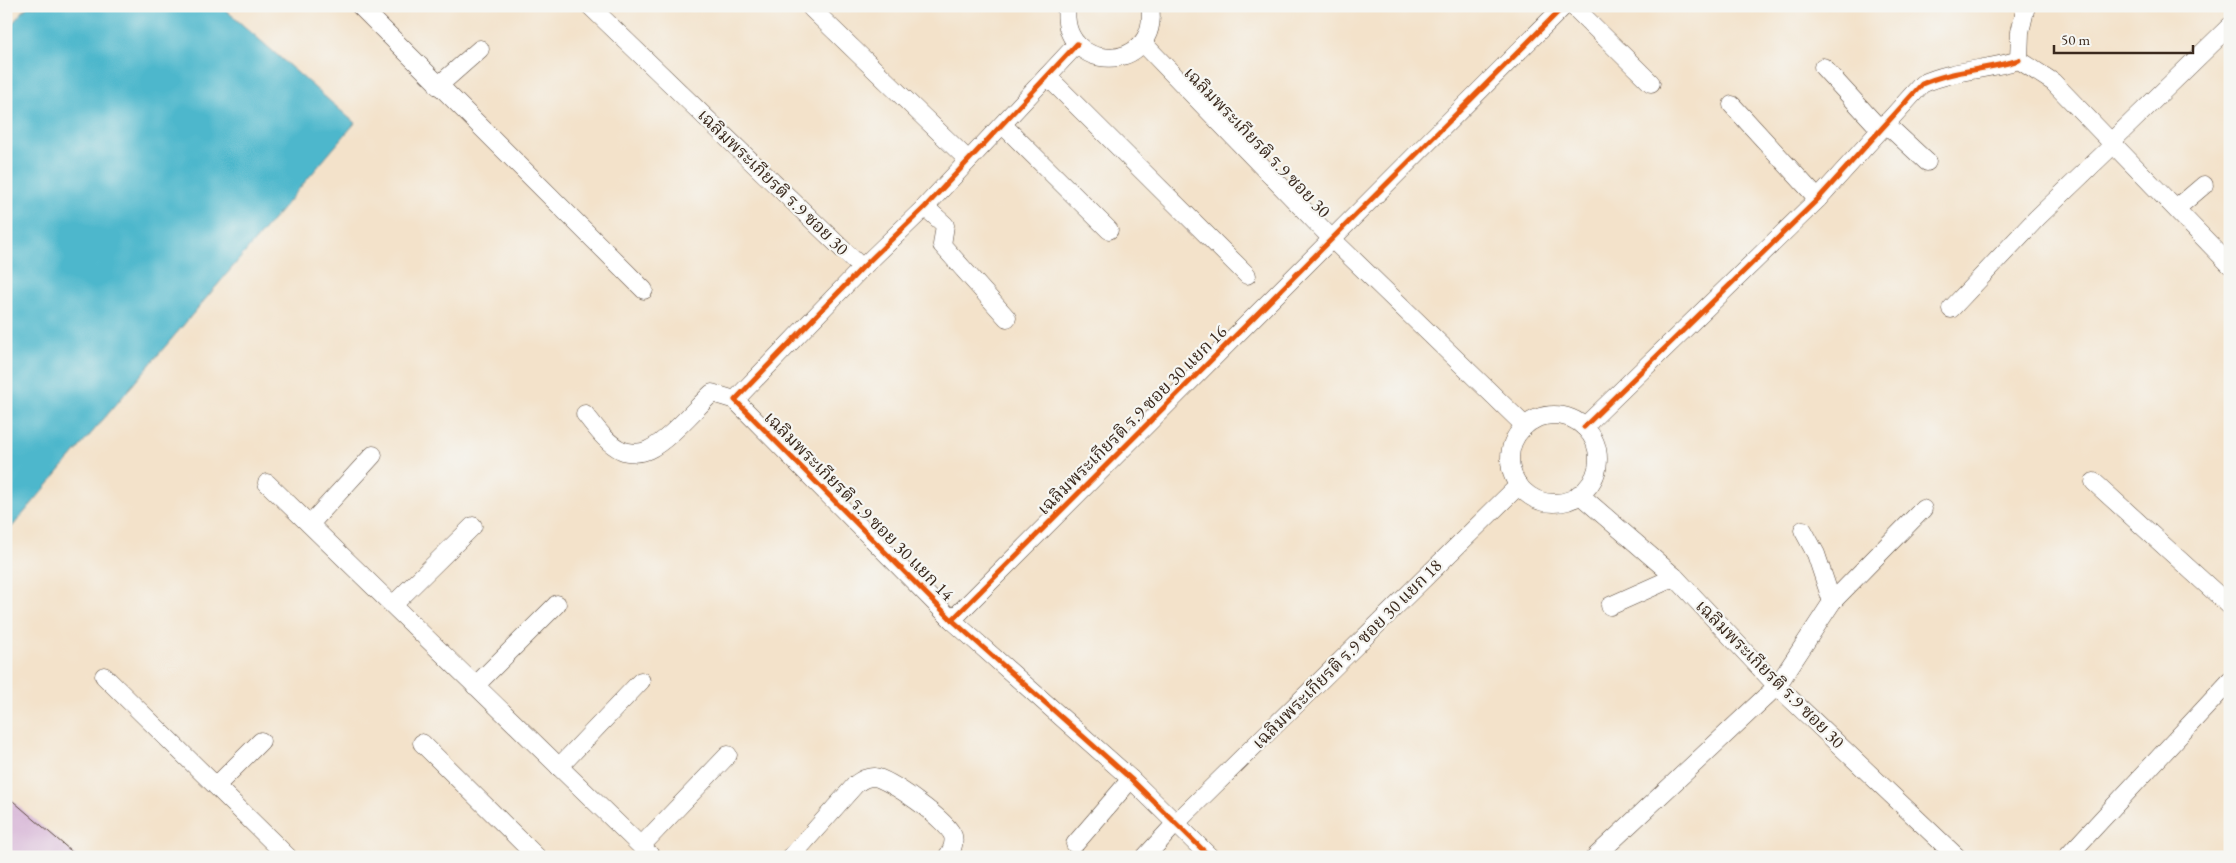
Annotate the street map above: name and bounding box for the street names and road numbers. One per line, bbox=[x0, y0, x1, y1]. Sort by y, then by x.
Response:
street label: เฉลิมพระเกียรติ ร.9 ซอย 30 bbox=[1179, 61, 1336, 222]
street label: เฉลิมพระเกียรติ ร.9 ซอย 30 bbox=[693, 103, 854, 260]
street label: เฉลิมพระเกียรติ ร.9 ซอย 30 แยก 16 bbox=[1032, 320, 1232, 519]
street label: เฉลิมพระเกียรติ ร.9 ซอย 30 แยก 14 bbox=[760, 406, 959, 606]
street label: เฉลิมพระเกียรติ ร.9 ซอย 30 แยก 18 bbox=[1247, 554, 1446, 753]
street label: เฉลิมพระเกียรติ ร.9 ซอย 30 bbox=[1691, 594, 1850, 753]

